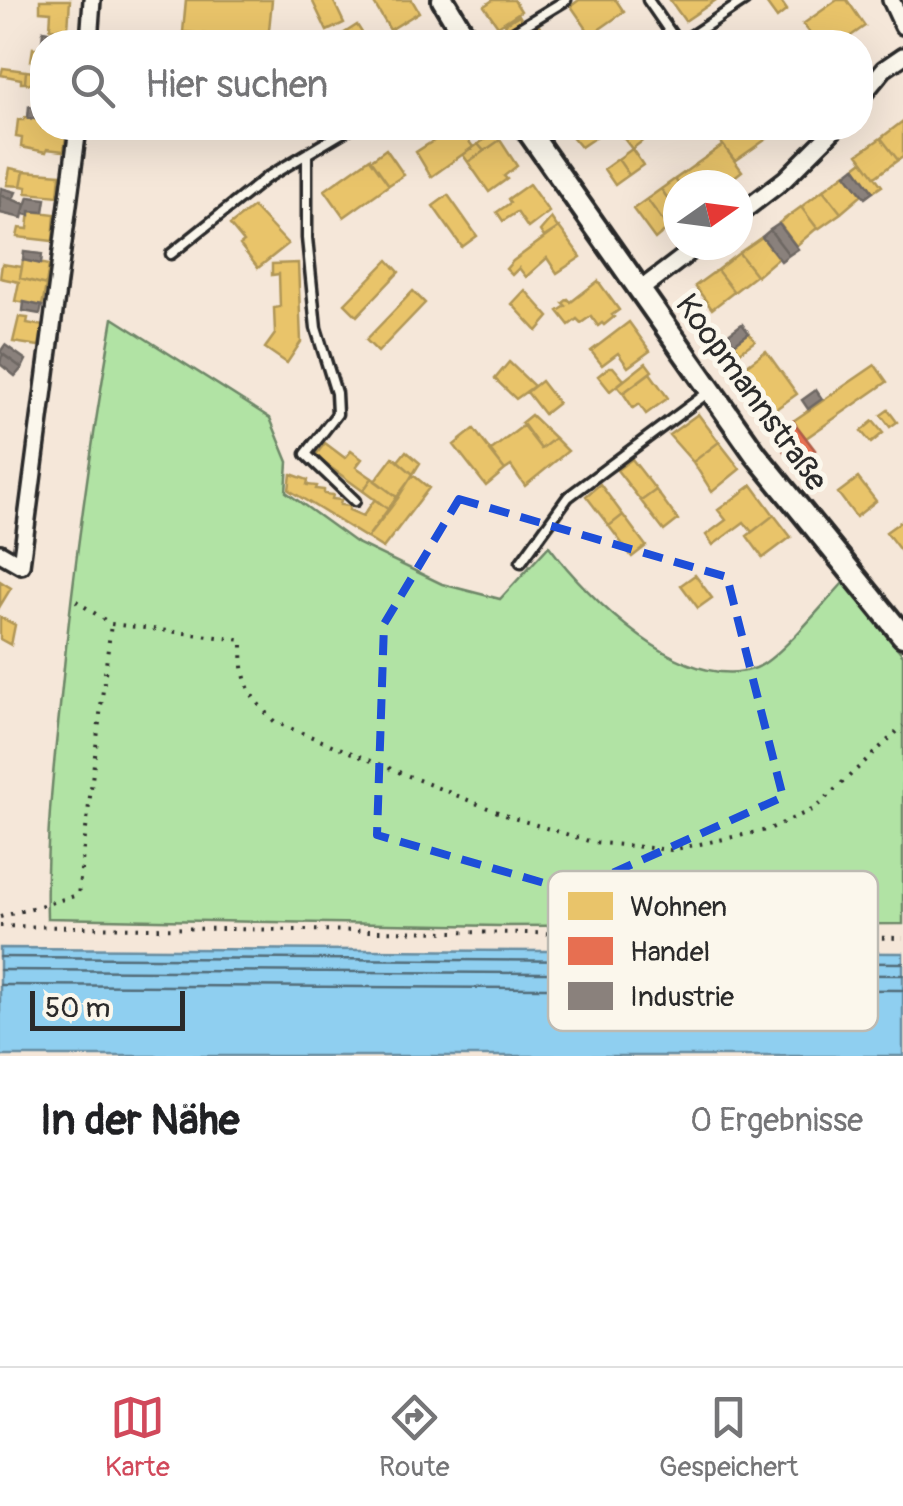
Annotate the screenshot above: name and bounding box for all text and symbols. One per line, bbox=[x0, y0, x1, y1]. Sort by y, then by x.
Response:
search box bbox=[30, 30, 873, 140]
icon: search bbox=[65, 58, 120, 113]
text: Hier suchen bbox=[145, 61, 328, 109]
north arrow bbox=[663, 170, 753, 260]
street label: Koopmannstraße bbox=[666, 286, 836, 499]
legend bbox=[548, 871, 878, 1031]
text: Wohnen bbox=[630, 890, 727, 925]
text: Handel bbox=[630, 935, 710, 970]
text: Industrie bbox=[630, 980, 734, 1015]
scale bar bbox=[30, 986, 185, 1030]
text: 50 m bbox=[45, 991, 110, 1026]
text: In der Nähe bbox=[40, 1095, 239, 1147]
text: 0 Ergebnisse bbox=[690, 1101, 863, 1141]
tab: Karte bbox=[105, 1390, 170, 1485]
tab: Route bbox=[379, 1390, 450, 1485]
tab: Gespeichert bbox=[659, 1390, 798, 1485]

